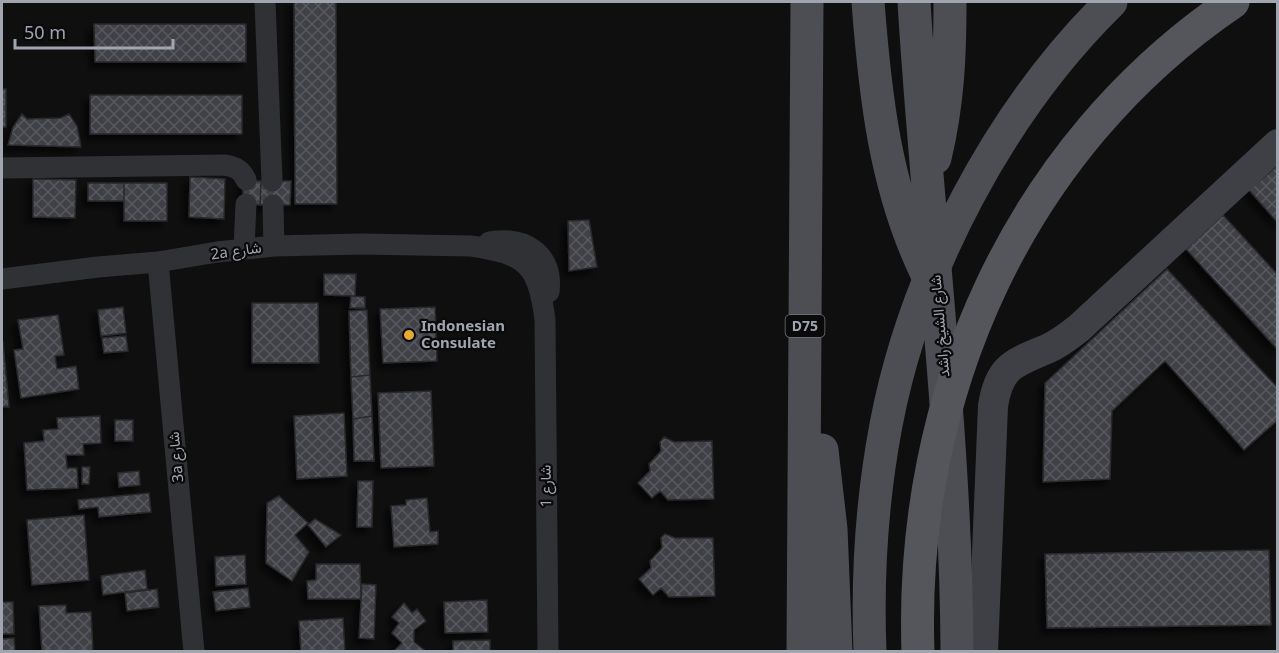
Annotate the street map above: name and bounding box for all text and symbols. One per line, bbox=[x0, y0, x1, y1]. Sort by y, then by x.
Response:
scale bar bbox=[15, 12, 172, 50]
text: 50 m bbox=[24, 20, 66, 44]
street label: 2a شارع bbox=[209, 237, 263, 265]
street label: شارع الشيخ راشد bbox=[925, 274, 955, 378]
place label: Indonesian Consulate bbox=[421, 315, 505, 352]
road number: D75 bbox=[786, 315, 824, 337]
marker: Indonesian Consulate bbox=[402, 328, 416, 342]
street label: 3a شارع bbox=[163, 430, 189, 483]
street label: شارع 1 bbox=[535, 464, 557, 508]

